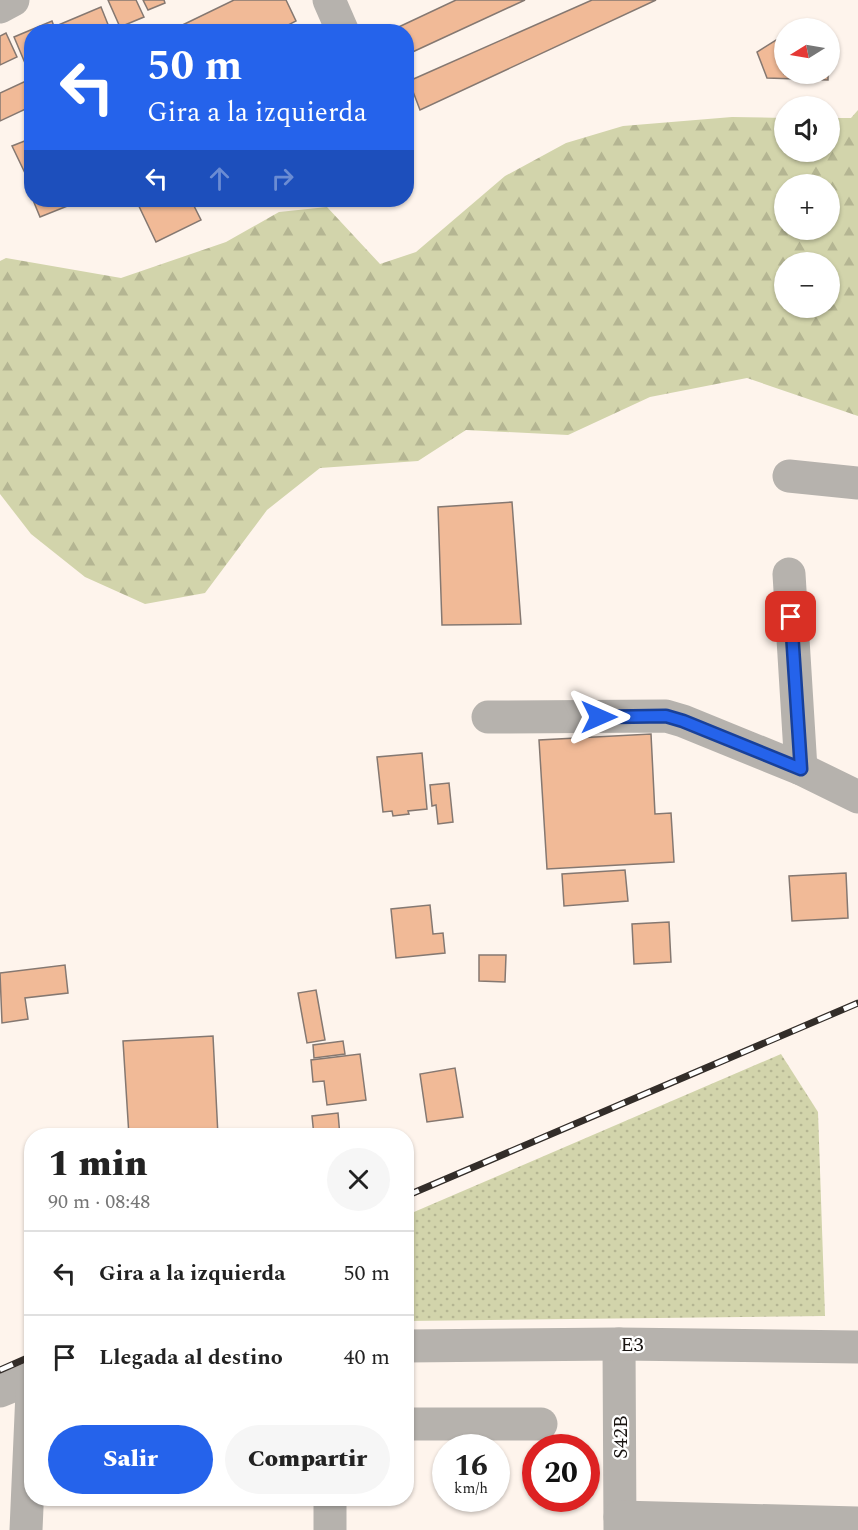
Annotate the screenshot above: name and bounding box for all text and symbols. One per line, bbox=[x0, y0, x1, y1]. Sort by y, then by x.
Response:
north arrow bbox=[774, 18, 840, 84]
map controls bbox=[774, 18, 840, 318]
text: 50 m bbox=[147, 35, 242, 98]
icon: left bbox=[48, 48, 126, 126]
text: Gira a la izquierda bbox=[147, 92, 367, 134]
button: sound bbox=[774, 96, 840, 162]
icon: left bbox=[140, 162, 173, 195]
icon: ahead bbox=[203, 162, 236, 195]
icon: right bbox=[266, 162, 299, 195]
button: + bbox=[774, 174, 840, 240]
button: − bbox=[774, 252, 840, 318]
pin bbox=[765, 591, 816, 642]
icon: arrive bbox=[774, 600, 807, 633]
position arrow bbox=[567, 685, 631, 749]
text: 1 min bbox=[48, 1137, 148, 1192]
button: close bbox=[327, 1148, 390, 1211]
text: 90 m · 08:48 bbox=[48, 1187, 150, 1217]
icon: left bbox=[48, 1257, 81, 1290]
text: Gira a la izquierda bbox=[99, 1257, 286, 1290]
text: 50 m bbox=[344, 1257, 390, 1290]
street label: E3 bbox=[620, 1330, 644, 1360]
icon: arrive bbox=[48, 1341, 81, 1374]
text: Llegada al destino bbox=[99, 1341, 283, 1374]
text: 40 m bbox=[344, 1341, 390, 1374]
street label: S42B bbox=[606, 1415, 636, 1459]
button: Salir bbox=[48, 1425, 213, 1494]
button: Compartir bbox=[225, 1425, 390, 1494]
speed limit sign: 20 bbox=[522, 1434, 600, 1512]
text: 16 bbox=[454, 1443, 488, 1489]
text: km/h bbox=[454, 1477, 488, 1500]

